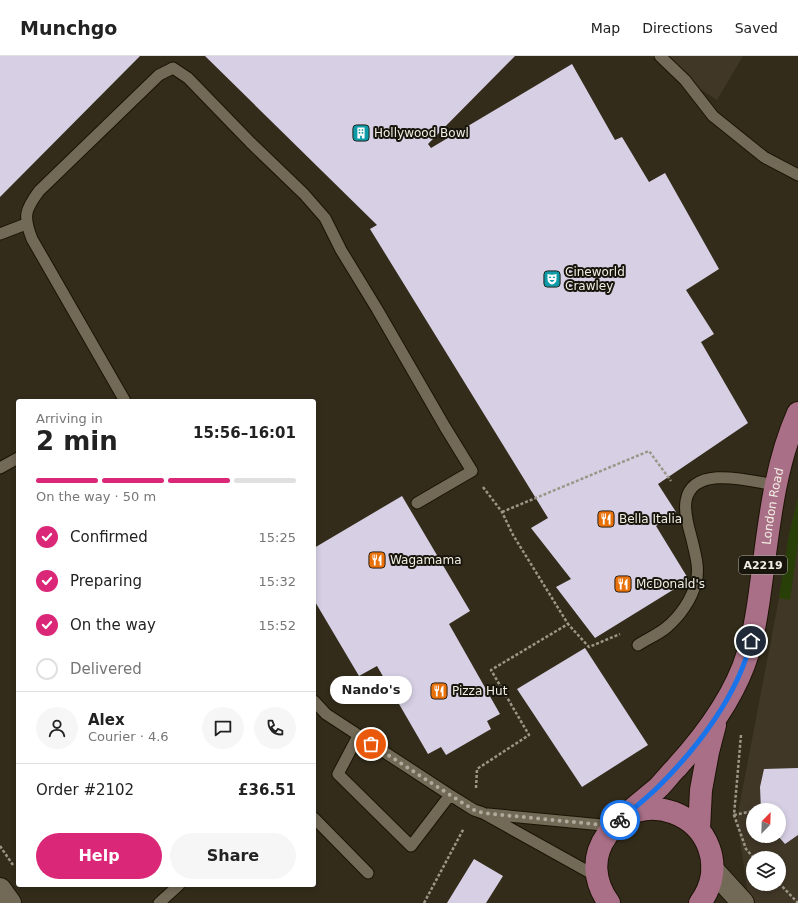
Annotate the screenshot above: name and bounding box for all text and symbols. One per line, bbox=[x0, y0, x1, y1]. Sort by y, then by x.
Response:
text: Munchgo bbox=[20, 17, 117, 39]
text: Map bbox=[591, 20, 620, 36]
text: Directions bbox=[642, 20, 713, 36]
text: Saved bbox=[735, 20, 778, 36]
building icon: Hollywood Bowl bbox=[351, 123, 371, 143]
place label: Hollywood Bowl bbox=[374, 126, 469, 140]
place label: Cineworld Crawley bbox=[565, 265, 625, 293]
theatre icon: Cineworld Crawley bbox=[542, 269, 562, 289]
text: Arriving in bbox=[36, 411, 103, 426]
text: 15:56–16:01 bbox=[193, 424, 296, 442]
text: 2 min bbox=[36, 426, 118, 456]
street label: London Road bbox=[759, 466, 786, 546]
text: On the way · 50 m bbox=[36, 489, 156, 504]
restaurant icon: Bella Italia bbox=[596, 509, 616, 529]
place label: Bella Italia bbox=[619, 512, 682, 526]
icon: check bbox=[36, 526, 58, 548]
text: Confirmed bbox=[70, 528, 148, 546]
text: 15:25 bbox=[259, 530, 296, 545]
restaurant icon: Wagamama bbox=[367, 550, 387, 570]
place label: Wagamama bbox=[390, 553, 462, 567]
road number: A2219 bbox=[739, 556, 787, 574]
icon: check bbox=[36, 570, 58, 592]
text: Preparing bbox=[70, 572, 142, 590]
text: 15:32 bbox=[259, 574, 296, 589]
restaurant icon: McDonald's bbox=[613, 574, 633, 594]
place label: McDonald's bbox=[636, 577, 705, 591]
icon: check bbox=[36, 614, 58, 636]
text: On the way bbox=[70, 616, 156, 634]
text: 15:52 bbox=[259, 618, 296, 633]
pin bbox=[734, 624, 768, 658]
icon: home bbox=[740, 630, 762, 652]
text: Delivered bbox=[70, 660, 142, 678]
callout: Nando's bbox=[330, 676, 412, 704]
restaurant icon: Pizza Hut bbox=[429, 681, 449, 701]
text: Nando's bbox=[342, 682, 400, 697]
place label: Pizza Hut bbox=[452, 684, 508, 698]
button: person bbox=[36, 707, 78, 749]
button: chat bbox=[202, 707, 244, 749]
button: phone bbox=[254, 707, 296, 749]
text: Alex bbox=[88, 711, 125, 729]
pin bbox=[354, 727, 388, 761]
text: Courier · 4.6 bbox=[88, 729, 169, 744]
icon: bag bbox=[360, 733, 382, 755]
text: Order #2102 bbox=[36, 781, 134, 799]
text: £36.51 bbox=[238, 781, 296, 799]
courier bbox=[600, 800, 640, 840]
north arrow bbox=[746, 803, 786, 843]
map controls bbox=[746, 803, 786, 891]
icon: bike bbox=[609, 809, 631, 831]
button: Help bbox=[36, 833, 162, 879]
button: Share bbox=[170, 833, 296, 879]
button: layers bbox=[746, 851, 786, 891]

